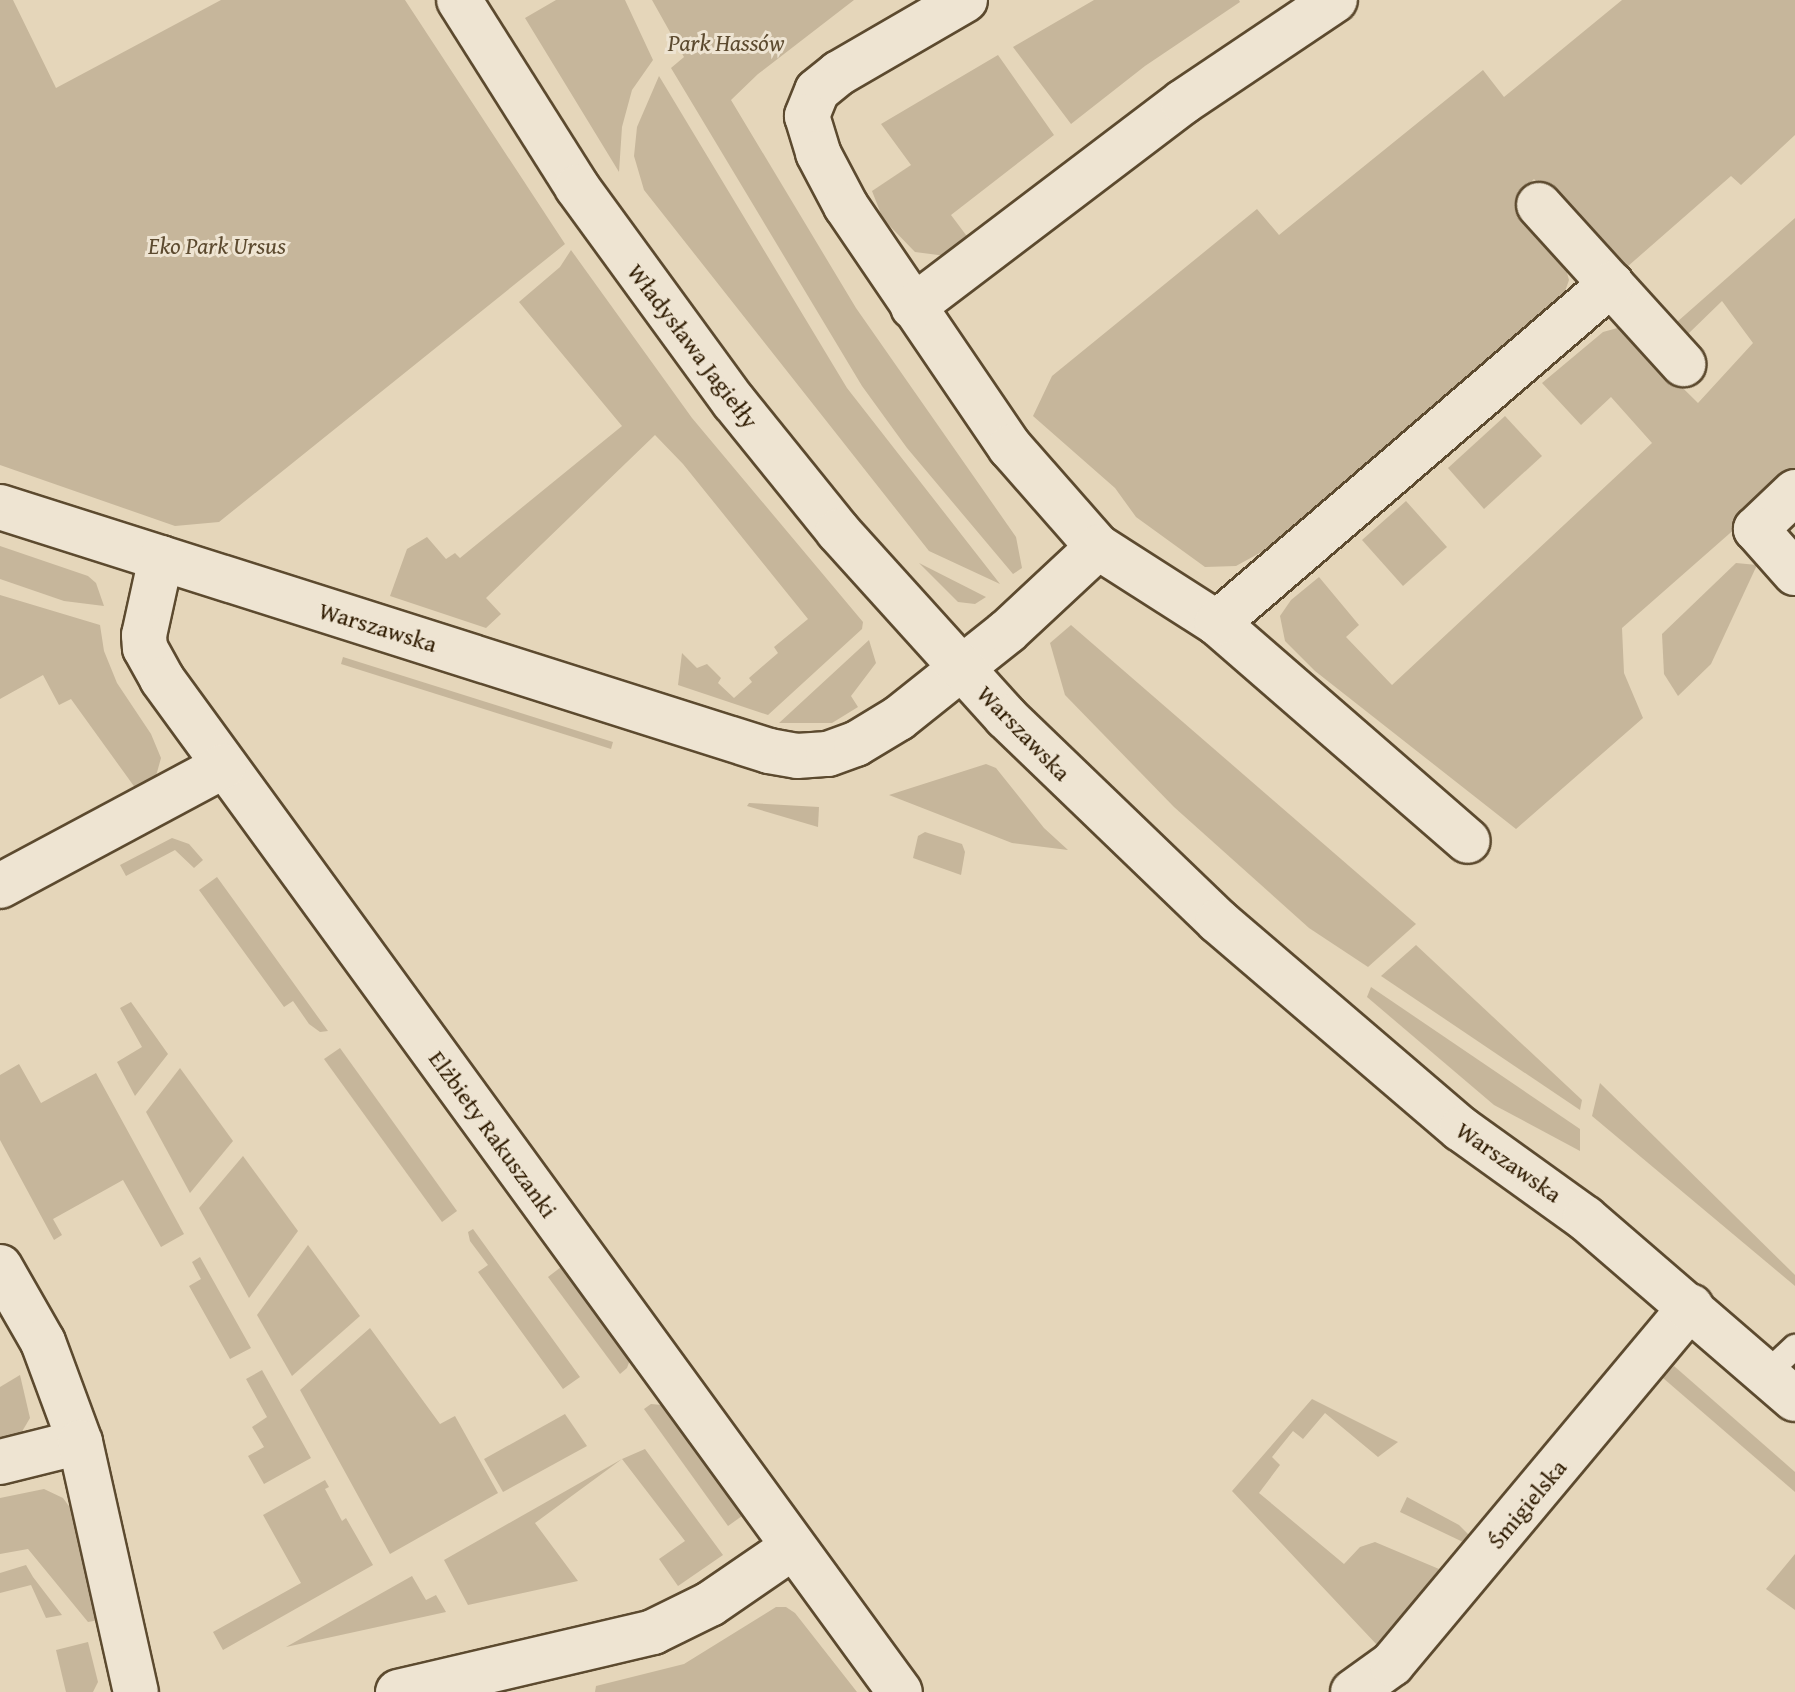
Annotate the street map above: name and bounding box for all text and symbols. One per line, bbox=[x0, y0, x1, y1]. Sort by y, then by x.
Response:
park label: Park Hassów bbox=[668, 29, 784, 57]
park label: Eko Park Ursus bbox=[148, 232, 286, 260]
street label: Władysława Jagiełły bbox=[622, 258, 764, 434]
street label: Warszawska bbox=[316, 595, 440, 659]
street label: Warszawska bbox=[971, 679, 1077, 787]
street label: Elżbiety Rakuszanki bbox=[423, 1045, 563, 1223]
street label: Warszawska bbox=[1451, 1115, 1567, 1209]
street label: Śmigielska bbox=[1481, 1453, 1573, 1555]

